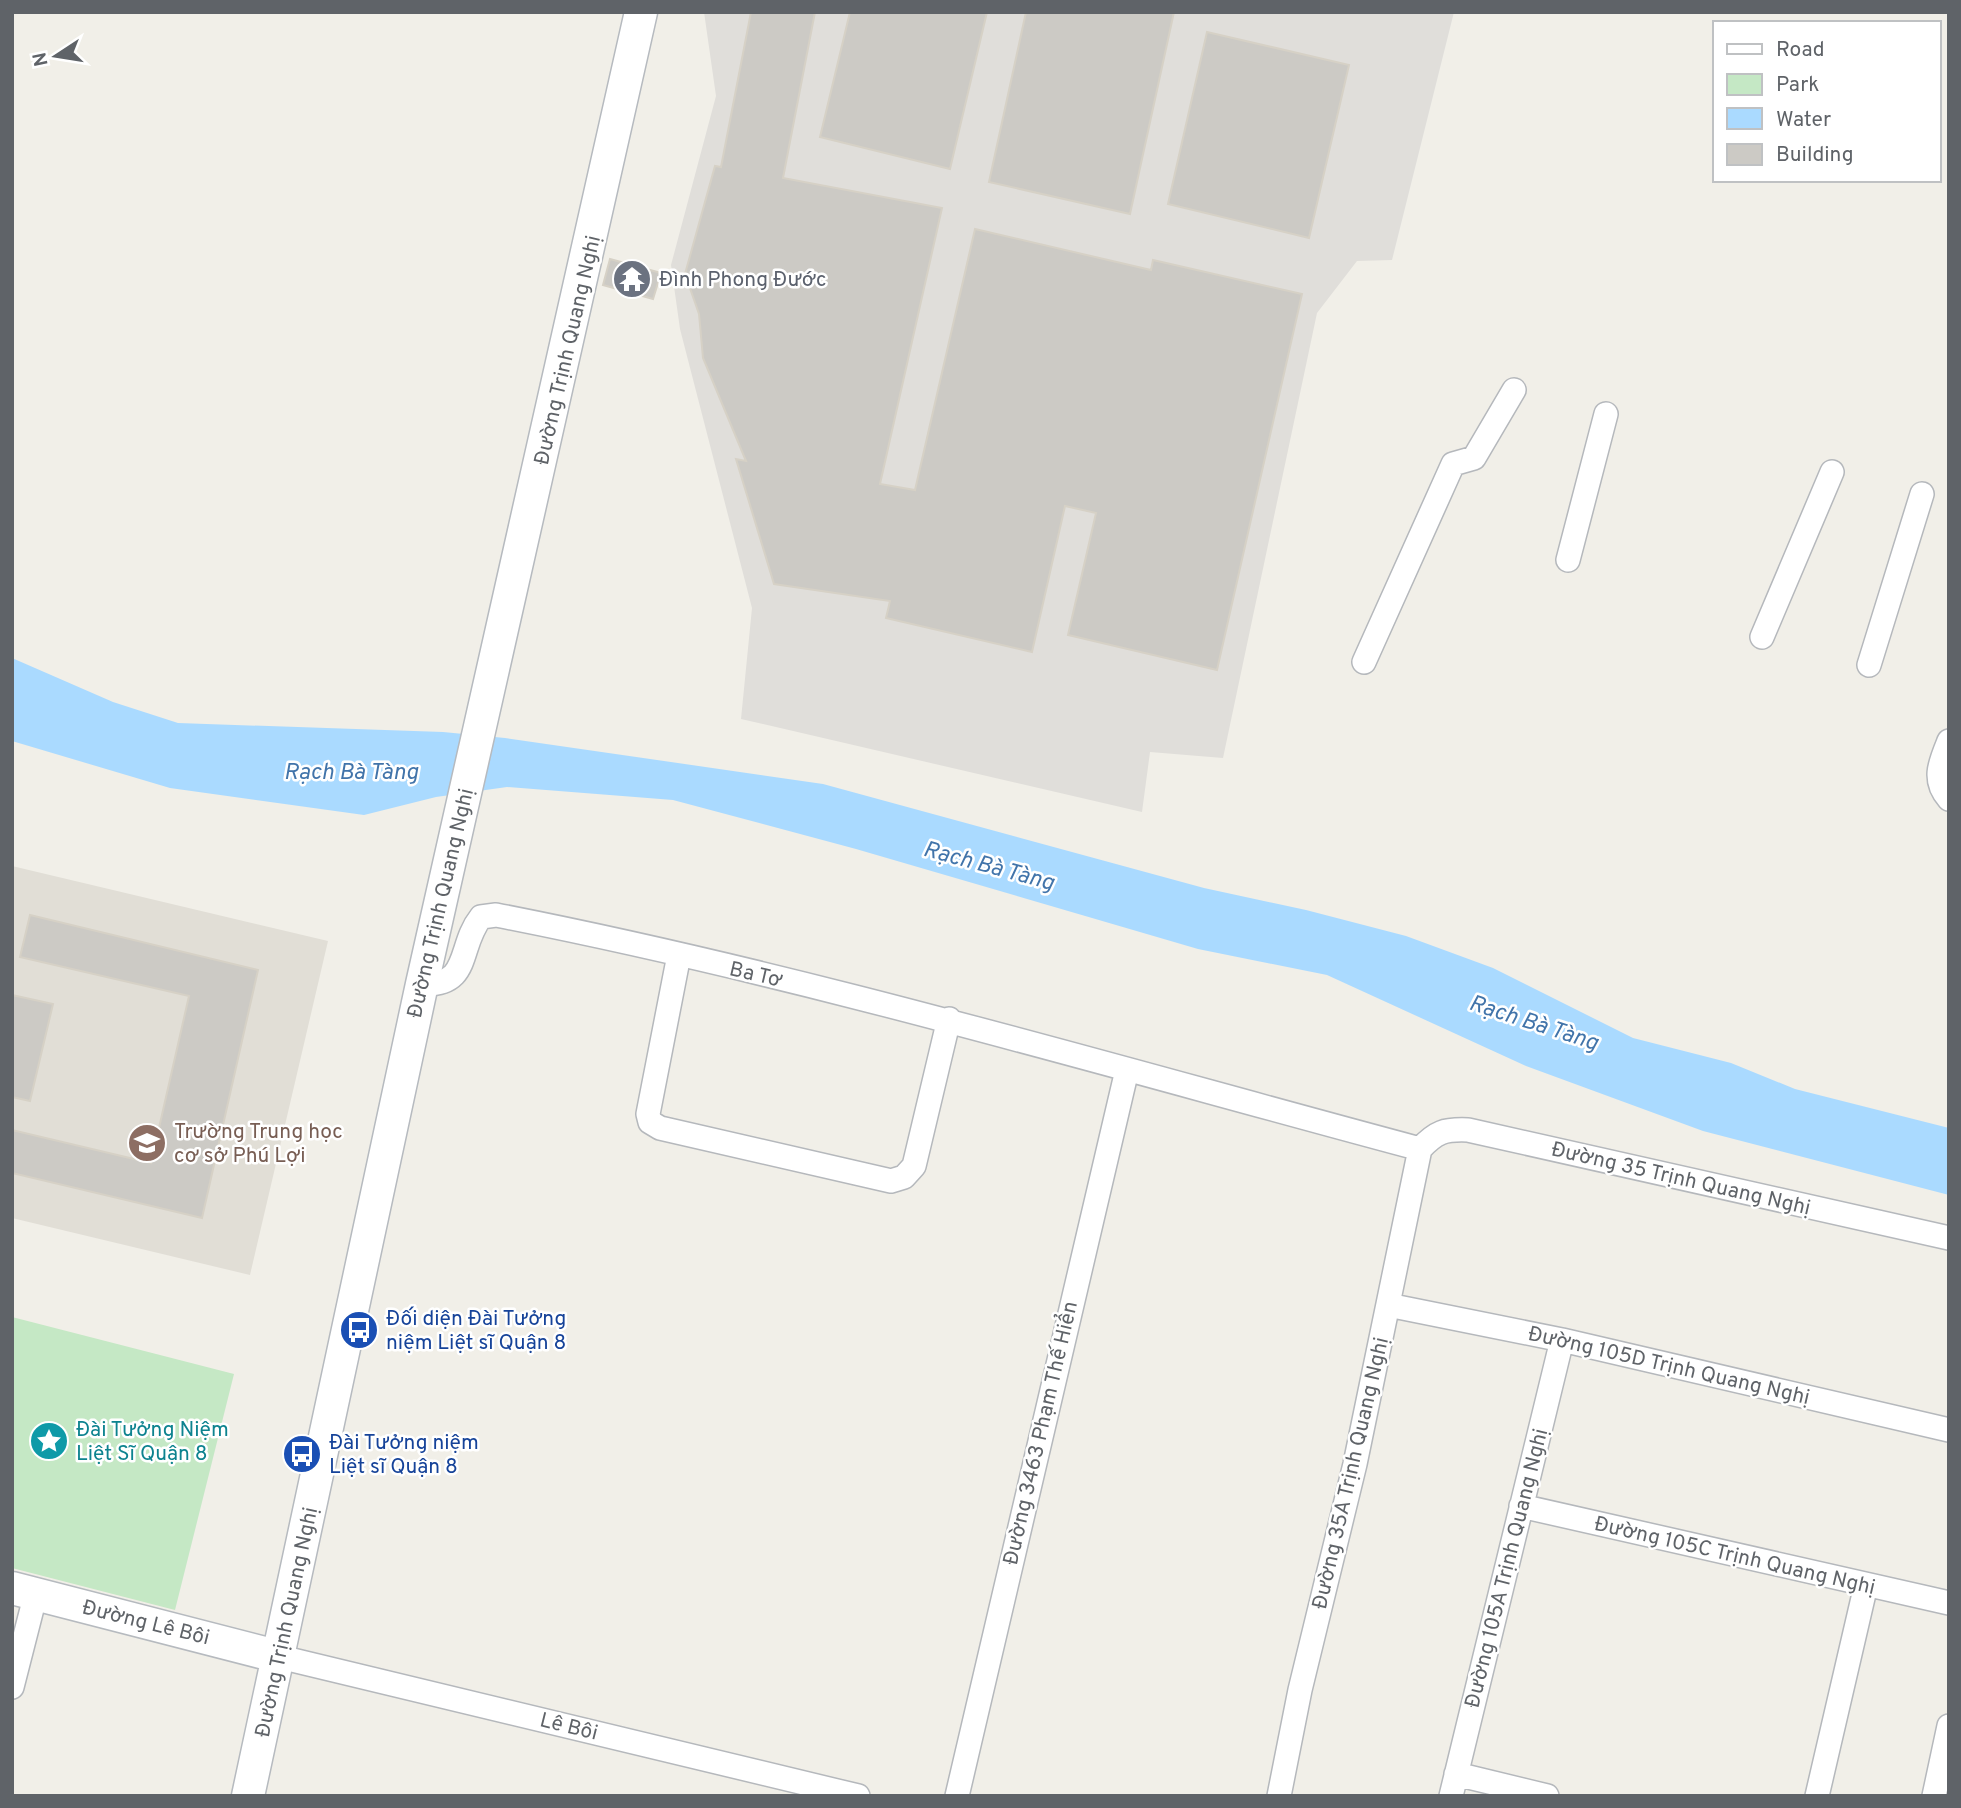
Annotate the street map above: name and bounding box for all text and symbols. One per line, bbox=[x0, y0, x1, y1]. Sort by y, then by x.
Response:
north arrow bbox=[21, 21, 91, 91]
legend bbox=[1713, 21, 1940, 182]
text: Road bbox=[1776, 37, 1825, 64]
text: N bbox=[28, 50, 54, 68]
text: Park bbox=[1776, 72, 1819, 99]
text: Water bbox=[1776, 107, 1831, 134]
text: Building bbox=[1776, 142, 1854, 169]
street label: Đường Trịnh Quang Nghị bbox=[529, 233, 608, 468]
temple icon: Đình Phong Đước bbox=[611, 258, 653, 300]
place label: Đình Phong Đước bbox=[659, 267, 826, 294]
water label: Rạch Bà Tàng bbox=[284, 759, 419, 788]
street label: Đường Trịnh Quang Nghị bbox=[402, 786, 481, 1021]
water label: Rạch Bà Tàng bbox=[920, 836, 1057, 899]
street label: Ba Tơ bbox=[727, 956, 785, 995]
water label: Rạch Bà Tàng bbox=[1465, 990, 1602, 1059]
place label: Trường Trung học cơ sở Phú Lợi bbox=[174, 1119, 343, 1170]
school or university icon: Trường Trung học cơ sở Phú Lợi bbox=[126, 1122, 168, 1164]
street label: Đường 35 Trịnh Quang Nghị bbox=[1548, 1136, 1813, 1222]
street label: Đường 3463 Phạm Thế Hiển bbox=[996, 1298, 1085, 1568]
place label: Đối diện Đài Tưởng niệm Liệt sĩ Quận 8 bbox=[386, 1306, 566, 1357]
bus stop icon: Đối diện Đài Tưởng niệm Liệt sĩ Quận 8 bbox=[338, 1309, 380, 1351]
street label: Đường 105D Trịnh Quang Nghị bbox=[1525, 1321, 1812, 1412]
street label: Đường 35A Trịnh Quang Nghị bbox=[1307, 1335, 1396, 1612]
place label: Đài Tưởng Niệm Liệt Sĩ Quận 8 bbox=[76, 1417, 229, 1468]
place icon: Đài Tưởng Niệm Liệt Sĩ Quận 8 bbox=[28, 1420, 70, 1462]
street label: Đường 105A Trịnh Quang Nghị bbox=[1460, 1426, 1555, 1711]
place label: Đài Tưởng niệm Liệt sĩ Quận 8 bbox=[329, 1430, 479, 1481]
bus stop icon: Đài Tưởng niệm Liệt sĩ Quận 8 bbox=[281, 1433, 323, 1475]
street label: Đường Trịnh Quang Nghị bbox=[250, 1505, 325, 1740]
street label: Đường 105C Trịnh Quang Nghị bbox=[1592, 1511, 1878, 1602]
street label: Đường Lê Bôi bbox=[79, 1595, 212, 1652]
street label: Lê Bôi bbox=[537, 1707, 600, 1748]

